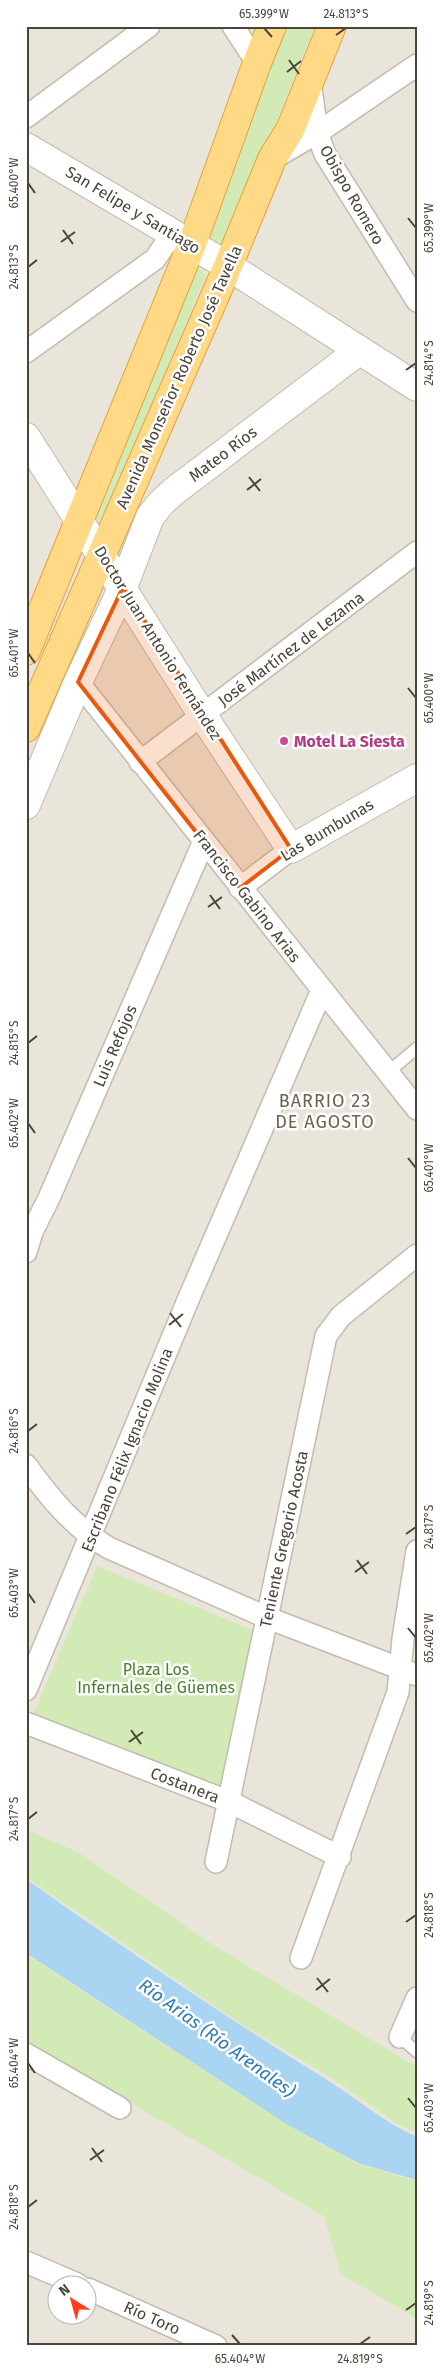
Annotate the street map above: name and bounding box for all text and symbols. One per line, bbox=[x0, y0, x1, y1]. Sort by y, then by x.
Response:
text: 65.399°W bbox=[239, 7, 289, 21]
text: 24.813°S bbox=[323, 7, 369, 21]
street label: Obispo Romero bbox=[316, 142, 388, 248]
text: 65.400°W bbox=[7, 158, 21, 208]
street label: San Felipe y Santiago bbox=[62, 162, 204, 258]
text: 65.399°W bbox=[422, 203, 436, 253]
street label: Avenida Monseñor Roberto José Tavella bbox=[112, 242, 246, 512]
text: 24.813°S bbox=[7, 244, 21, 290]
text: 24.814°S bbox=[422, 340, 436, 386]
street label: Mateo Ríos bbox=[185, 422, 261, 486]
street label: Doctor Juan Antonio Fernández bbox=[90, 543, 226, 743]
street label: José Martínez de Lezama bbox=[214, 588, 368, 710]
text: 65.401°W bbox=[7, 628, 21, 678]
text: 65.400°W bbox=[422, 673, 436, 723]
place label: Motel La Siesta bbox=[294, 732, 405, 751]
marker: Motel La Siesta bbox=[278, 735, 290, 747]
street label: Las Bumbunas bbox=[277, 795, 377, 865]
street label: Francisco Gabino Arias bbox=[189, 826, 305, 966]
street label: Luis Refojos bbox=[89, 1002, 141, 1090]
text: 24.815°S bbox=[7, 1020, 21, 1066]
district label: BARRIO 23 DE AGOSTO bbox=[275, 1090, 375, 1133]
text: 65.402°W bbox=[7, 1098, 21, 1148]
text: 65.401°W bbox=[422, 1143, 436, 1193]
street label: Escribano Félix Ignacio Molina bbox=[77, 1345, 177, 1555]
text: 24.816°S bbox=[7, 1408, 21, 1454]
street label: Teniente Gregorio Acosta bbox=[256, 1449, 312, 1629]
text: 24.817°S bbox=[422, 1504, 436, 1549]
text: 65.403°W bbox=[7, 1568, 21, 1618]
text: 65.402°W bbox=[422, 1613, 436, 1663]
park label: Plaza Los Infernales de Güemes bbox=[77, 1660, 235, 1697]
street label: Costanera bbox=[148, 1763, 222, 1807]
text: 24.817°S bbox=[7, 1796, 21, 1841]
text: 24.818°S bbox=[422, 1892, 436, 1938]
water label: Río Arias (Río Arenales) bbox=[135, 1974, 300, 2102]
text: 65.404°W bbox=[7, 2038, 21, 2088]
text: 65.403°W bbox=[422, 2083, 436, 2133]
text: 24.818°S bbox=[7, 2184, 21, 2230]
north arrow bbox=[48, 2274, 98, 2324]
text: N bbox=[56, 2280, 73, 2300]
text: 24.819°S bbox=[422, 2280, 436, 2326]
street label: Río Toro bbox=[121, 2297, 183, 2339]
text: 65.404°W bbox=[215, 2352, 265, 2366]
text: 24.819°S bbox=[337, 2352, 383, 2366]

